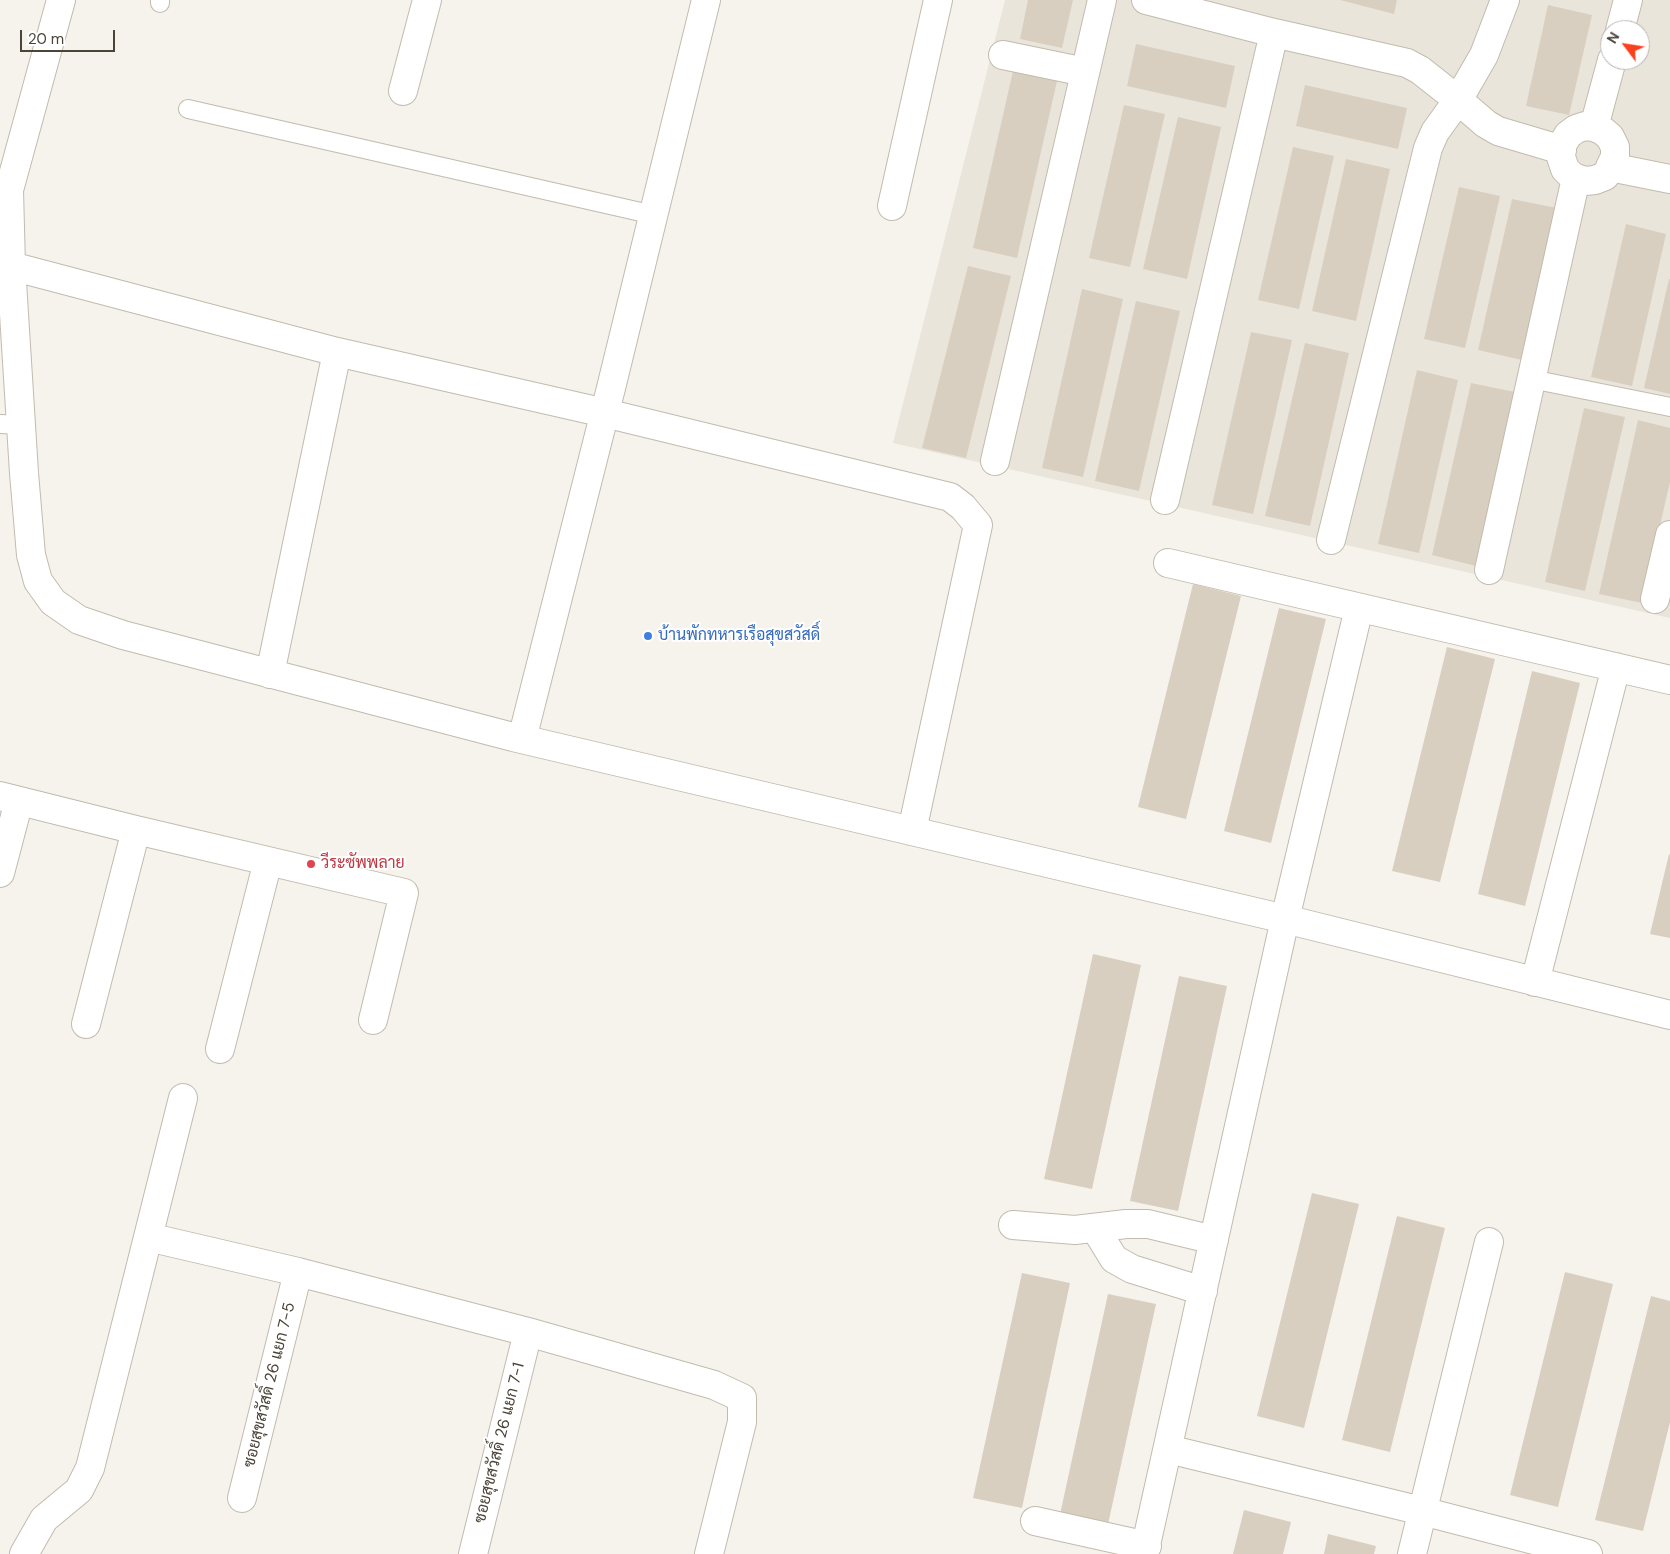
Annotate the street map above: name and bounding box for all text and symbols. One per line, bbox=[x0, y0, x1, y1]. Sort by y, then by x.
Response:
scale bar bbox=[22, 20, 118, 52]
north arrow bbox=[1600, 20, 1650, 70]
text: 20 m bbox=[28, 29, 64, 49]
text: N bbox=[1603, 29, 1623, 47]
place label: บ้านพักทหารเรือสุขสวัสดิ์ bbox=[658, 626, 820, 646]
marker: บ้านพักทหารเรือสุขสวัสดิ์ bbox=[642, 630, 654, 642]
place label: วีระซัพพลาย bbox=[321, 854, 405, 874]
marker: วีระซัพพลาย bbox=[305, 858, 317, 870]
street label: ซอยสุขสวัสดิ์ 26 แยก 7-5 bbox=[240, 1300, 300, 1470]
street label: ซอยสุขสวัสดิ์ 26 แยก 7-1 bbox=[471, 1361, 529, 1525]

